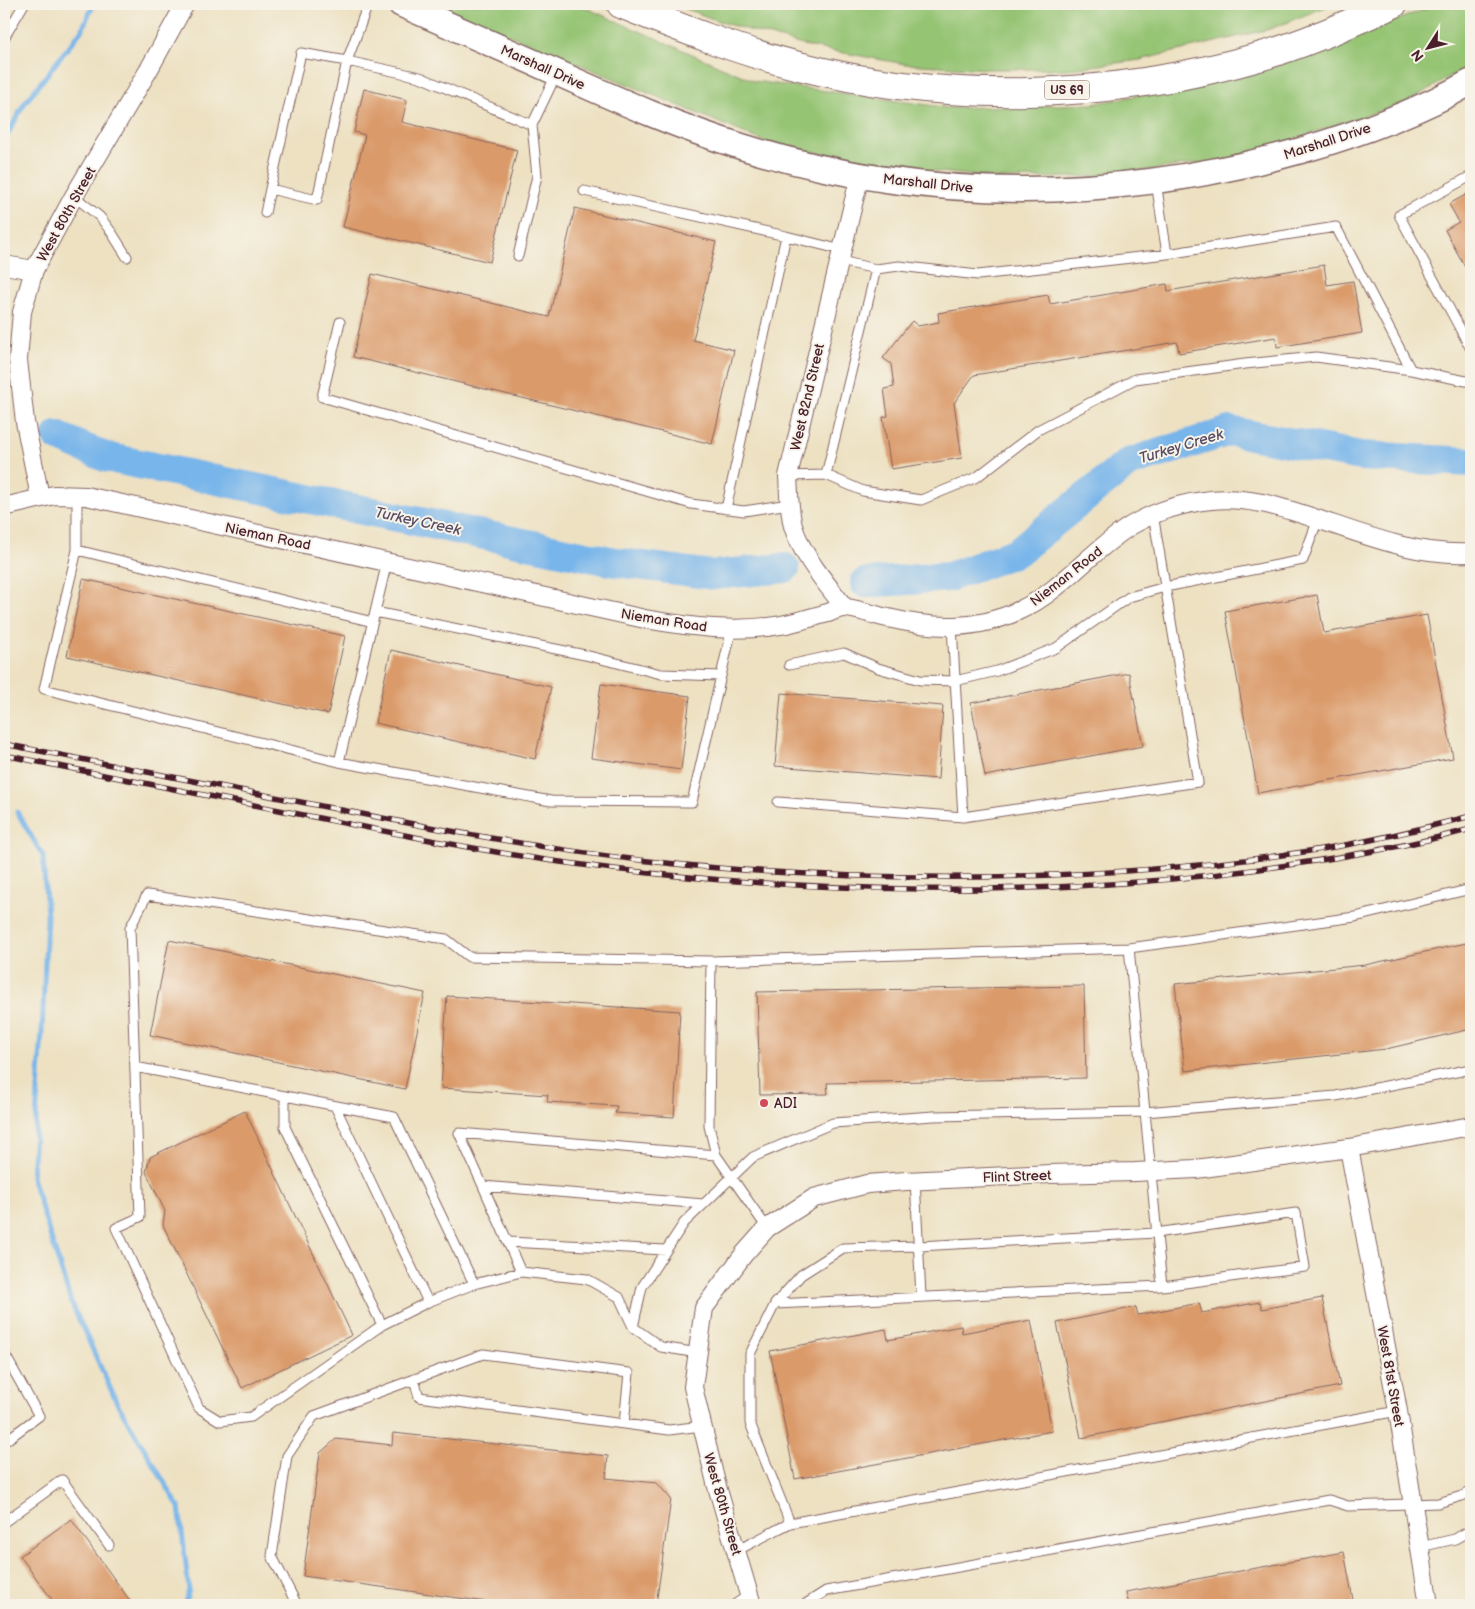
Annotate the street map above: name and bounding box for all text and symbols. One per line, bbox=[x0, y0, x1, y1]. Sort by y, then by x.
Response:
north arrow bbox=[1402, 22, 1452, 72]
street label: Marshall Drive bbox=[498, 41, 588, 94]
text: N bbox=[1408, 46, 1428, 65]
road number: US 69 bbox=[1044, 80, 1090, 100]
street label: Marshall Drive bbox=[1281, 119, 1373, 164]
street label: West 80th Street bbox=[33, 163, 100, 265]
street label: Marshall Drive bbox=[882, 170, 974, 197]
street label: West 82nd Street bbox=[787, 341, 828, 452]
water label: Turkey Creek bbox=[1137, 424, 1226, 468]
water label: Turkey Creek bbox=[373, 503, 463, 540]
street label: Nieman Road bbox=[224, 519, 312, 554]
street label: Nieman Road bbox=[1027, 543, 1106, 610]
street label: Nieman Road bbox=[620, 605, 708, 636]
place label: ADI bbox=[774, 1095, 797, 1112]
marker: ADI bbox=[758, 1097, 770, 1109]
street label: Flint Street bbox=[982, 1167, 1052, 1186]
street label: West 81st Street bbox=[1373, 1324, 1408, 1428]
street label: West 80th Street bbox=[700, 1451, 745, 1558]

